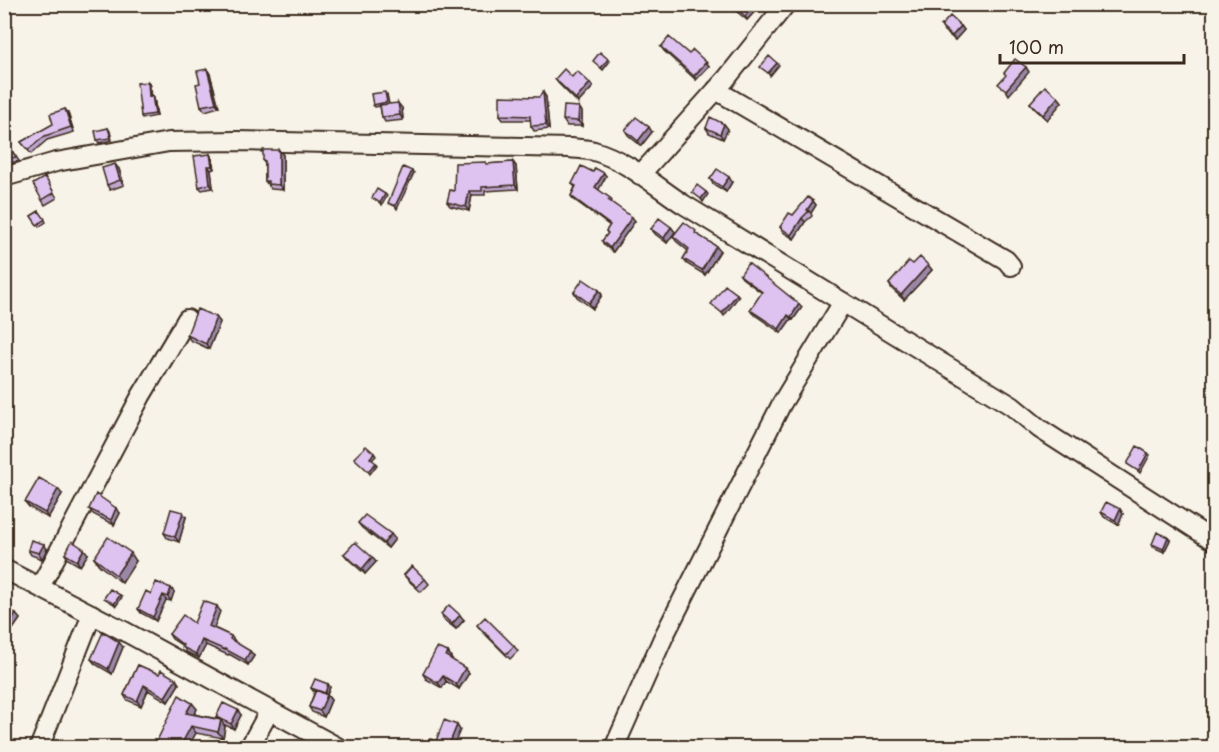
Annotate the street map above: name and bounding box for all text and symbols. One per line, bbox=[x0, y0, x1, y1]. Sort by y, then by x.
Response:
scale bar bbox=[1000, 27, 1184, 65]
text: 100 m bbox=[1009, 33, 1064, 60]

